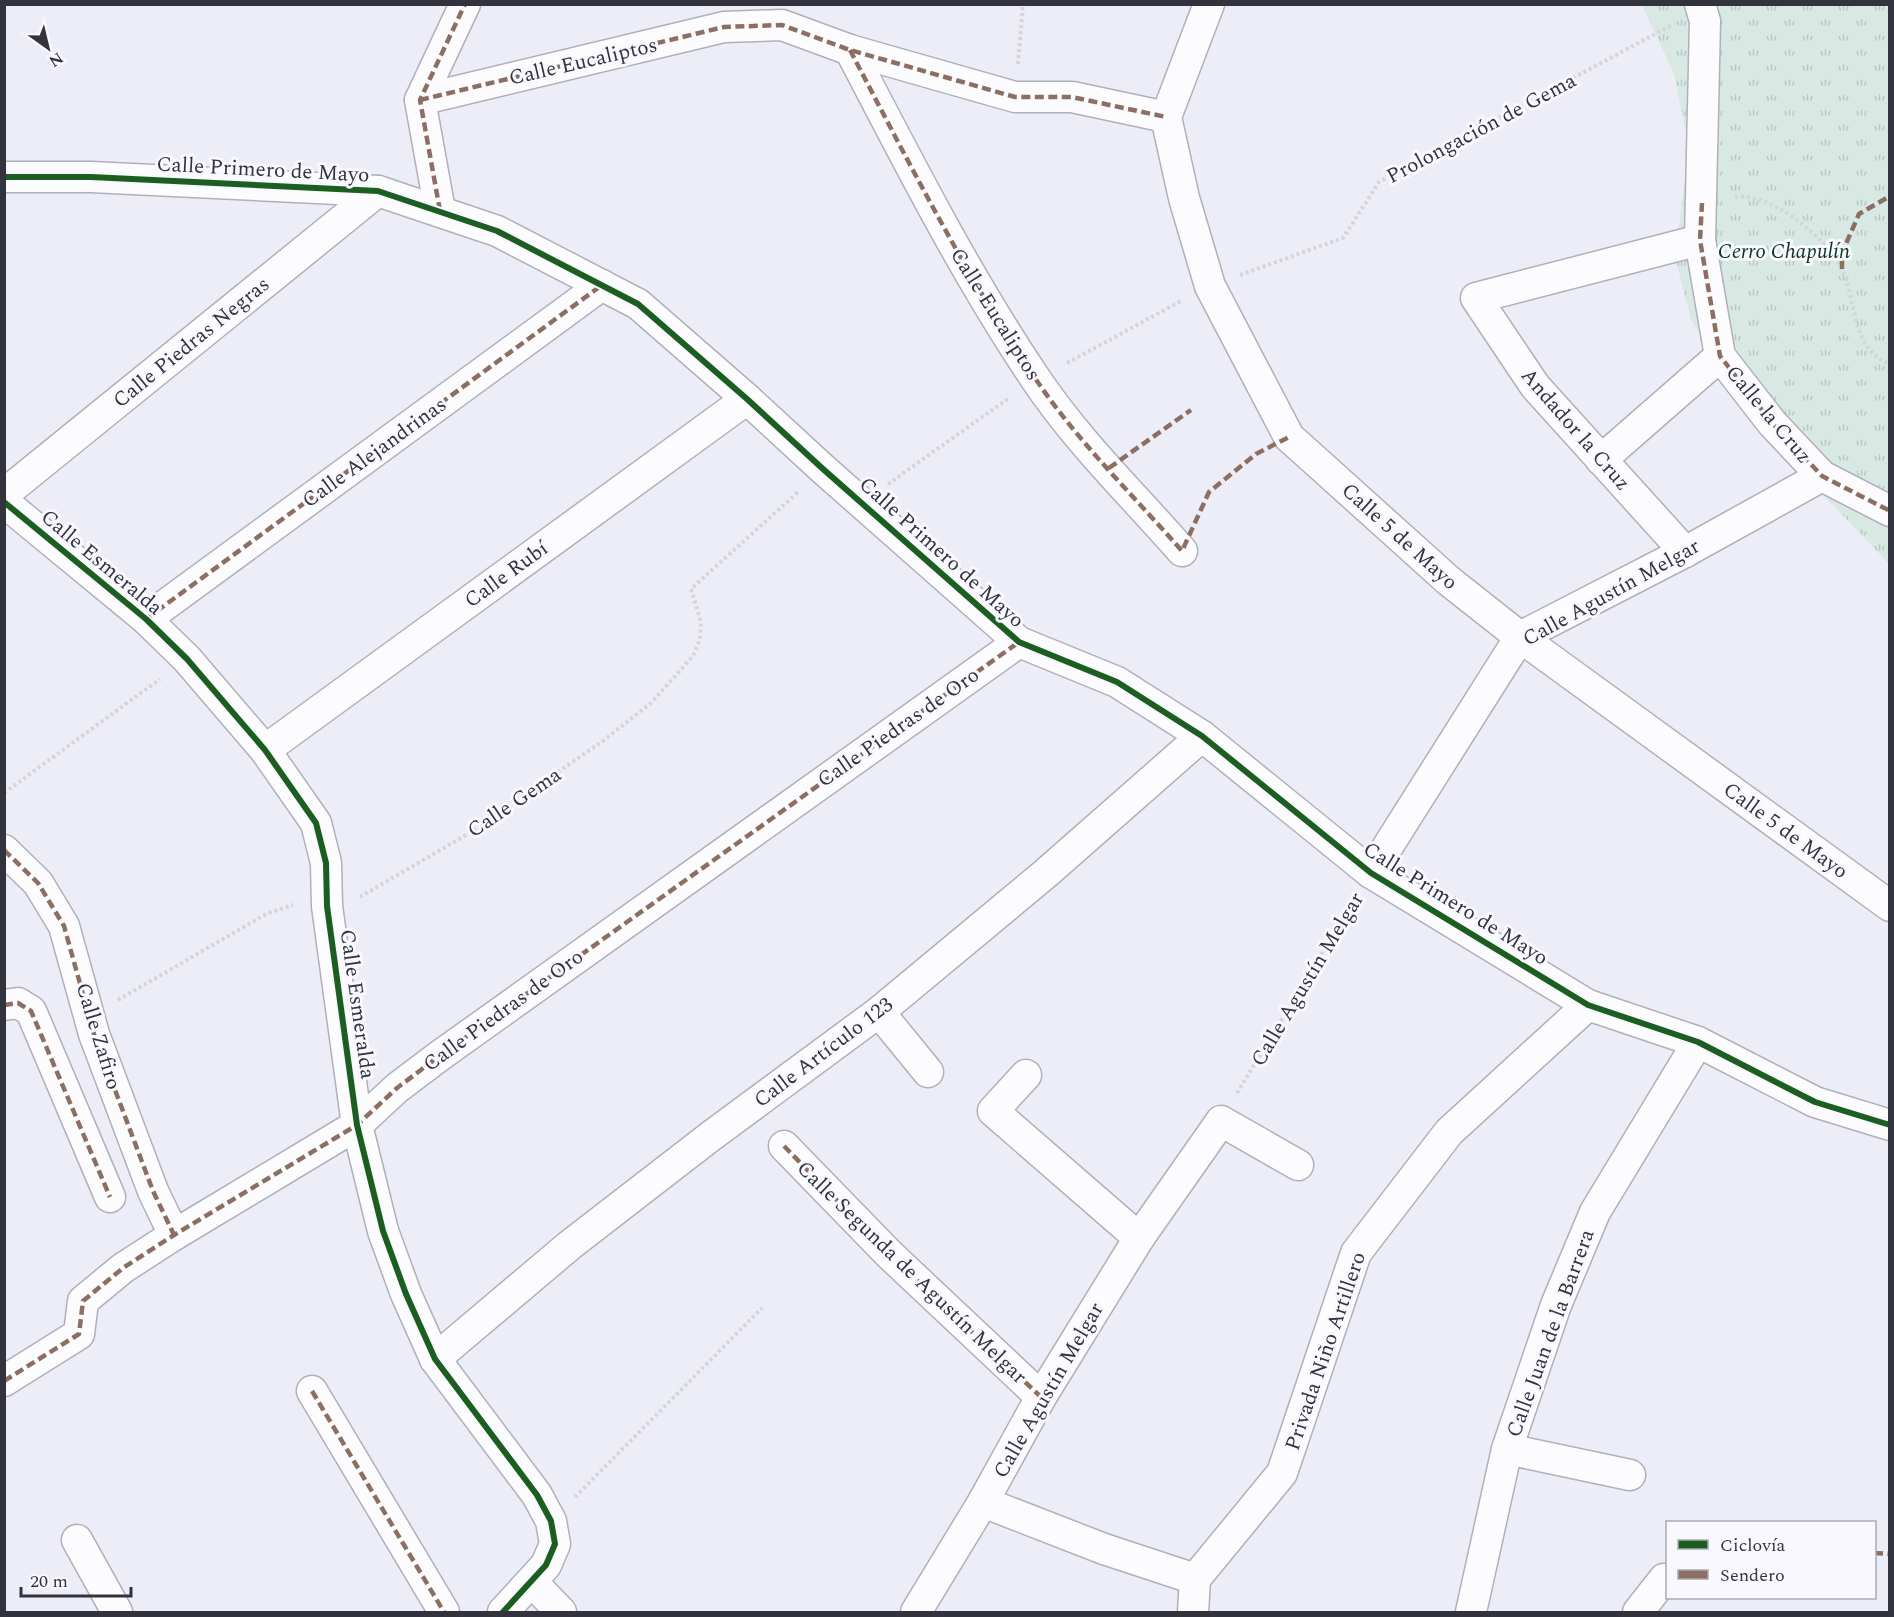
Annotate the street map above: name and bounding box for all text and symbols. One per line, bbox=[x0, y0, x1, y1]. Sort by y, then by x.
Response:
north arrow bbox=[18, 18, 78, 78]
street label: Calle Eucaliptos bbox=[506, 29, 661, 95]
text: N bbox=[44, 46, 68, 73]
street label: Prolongación de Gema bbox=[1381, 65, 1583, 193]
street label: Calle Primero de Mayo bbox=[156, 148, 370, 192]
park label: Cerro Chapulín bbox=[1718, 236, 1850, 268]
street label: Calle Eucaliptos bbox=[941, 242, 1049, 387]
street label: Calle Piedras Negras bbox=[106, 269, 277, 416]
street label: Calle la Cruz bbox=[1717, 358, 1819, 471]
street label: Andador la Cruz bbox=[1513, 361, 1638, 498]
street label: Calle Alejandrinas bbox=[296, 389, 454, 516]
street label: Calle Primero de Mayo bbox=[851, 469, 1031, 636]
street label: Calle 5 de Mayo bbox=[1334, 475, 1465, 598]
street label: Calle Esmeralda bbox=[33, 502, 170, 624]
street label: Calle Agustín Melgar bbox=[1517, 531, 1706, 655]
street label: Calle Rubí bbox=[458, 532, 556, 616]
street label: Calle Piedras de Oro bbox=[811, 660, 986, 796]
street label: Calle Gema bbox=[461, 759, 569, 846]
street label: Calle 5 de Mayo bbox=[1716, 774, 1855, 887]
street label: Calle Primero de Mayo bbox=[1357, 834, 1554, 974]
street label: Calle Agustín Melgar bbox=[1243, 886, 1373, 1073]
street label: Calle Esmeralda bbox=[331, 927, 383, 1082]
street label: Calle Piedras de Oro bbox=[417, 941, 591, 1080]
street label: Calle Zafiro bbox=[67, 979, 129, 1094]
street label: Calle Artículo 123 bbox=[747, 989, 900, 1116]
street label: Calle Segunda de Agustín Melgar bbox=[789, 1154, 1034, 1392]
street label: Calle Juan de la Barrera bbox=[1498, 1224, 1604, 1442]
street label: Privada Niño Artillero bbox=[1277, 1248, 1375, 1455]
street label: Calle Agustín Melgar bbox=[985, 1297, 1112, 1484]
legend bbox=[1666, 1521, 1876, 1599]
text: Ciclovía bbox=[1720, 1532, 1786, 1559]
scale bar bbox=[21, 1560, 130, 1598]
text: Sendero bbox=[1720, 1562, 1785, 1589]
text: 20 m bbox=[30, 1568, 68, 1595]

